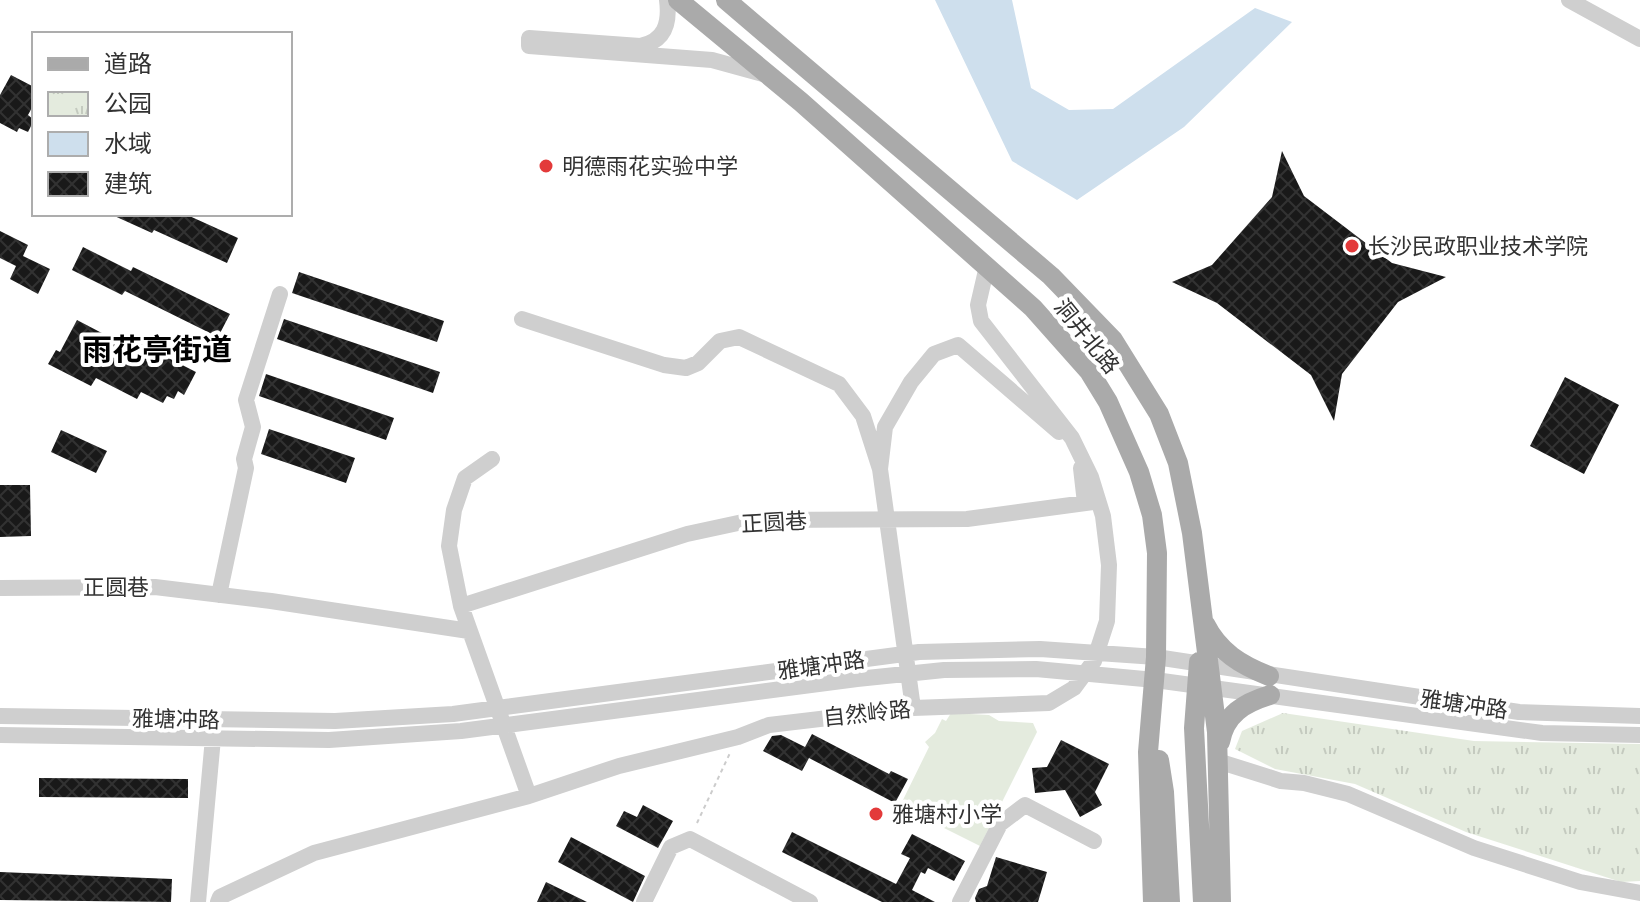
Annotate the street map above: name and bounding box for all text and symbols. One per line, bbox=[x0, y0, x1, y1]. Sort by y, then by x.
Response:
legend bbox=[32, 32, 292, 216]
text: 道路 bbox=[104, 49, 152, 78]
text: 公园 bbox=[104, 89, 152, 118]
text: 水域 bbox=[104, 129, 152, 158]
place label: 明德雨花实验中学 bbox=[562, 153, 738, 179]
marker: 明德雨花实验中学 bbox=[537, 157, 555, 175]
text: 建筑 bbox=[104, 169, 152, 198]
place label: 长沙民政职业技术学院 bbox=[1368, 233, 1588, 259]
marker: 长沙民政职业技术学院 bbox=[1343, 237, 1361, 255]
street label: 洞井北路 bbox=[1049, 294, 1125, 378]
district label: 雨花亭街道 bbox=[82, 332, 232, 367]
street label: 正圆巷 bbox=[740, 507, 808, 537]
street label: 正圆巷 bbox=[83, 574, 149, 600]
street label: 雅塘冲路 bbox=[776, 646, 866, 684]
street label: 雅塘冲路 bbox=[1419, 685, 1509, 723]
street label: 自然岭路 bbox=[822, 695, 912, 731]
street label: 雅塘冲路 bbox=[132, 705, 220, 733]
place label: 雅塘村小学 bbox=[892, 801, 1002, 827]
marker: 雅塘村小学 bbox=[867, 805, 885, 823]

